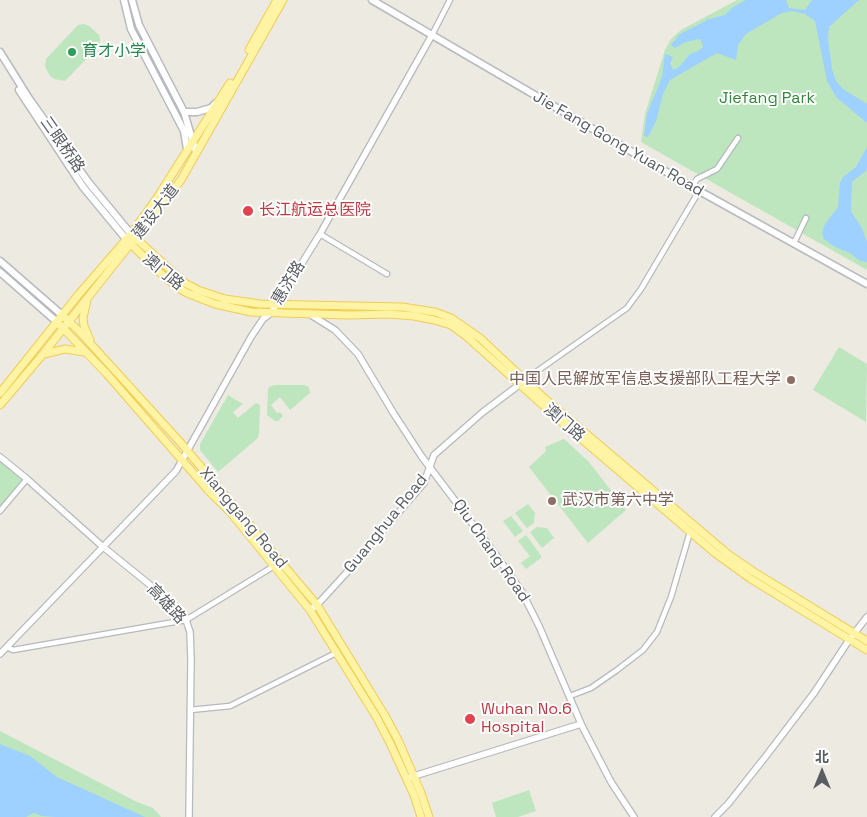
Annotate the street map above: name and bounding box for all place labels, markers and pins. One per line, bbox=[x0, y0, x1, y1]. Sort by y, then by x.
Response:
place label: 育才小学 bbox=[82, 42, 146, 62]
marker: 育才小学 bbox=[66, 46, 78, 58]
place label: 长江航运总医院 bbox=[259, 201, 371, 221]
marker: 长江航运总医院 bbox=[241, 204, 255, 218]
place label: 中国人民解放军信息支援部队工程大学 bbox=[509, 370, 781, 390]
marker: 中国人民解放军信息支援部队工程大学 bbox=[785, 374, 797, 386]
place label: 武汉市第六中学 bbox=[562, 491, 674, 511]
marker: 武汉市第六中学 bbox=[546, 495, 558, 507]
place label: Wuhan No.6 Hospital bbox=[481, 700, 572, 738]
marker: Wuhan No.6 Hospital bbox=[463, 712, 477, 726]

